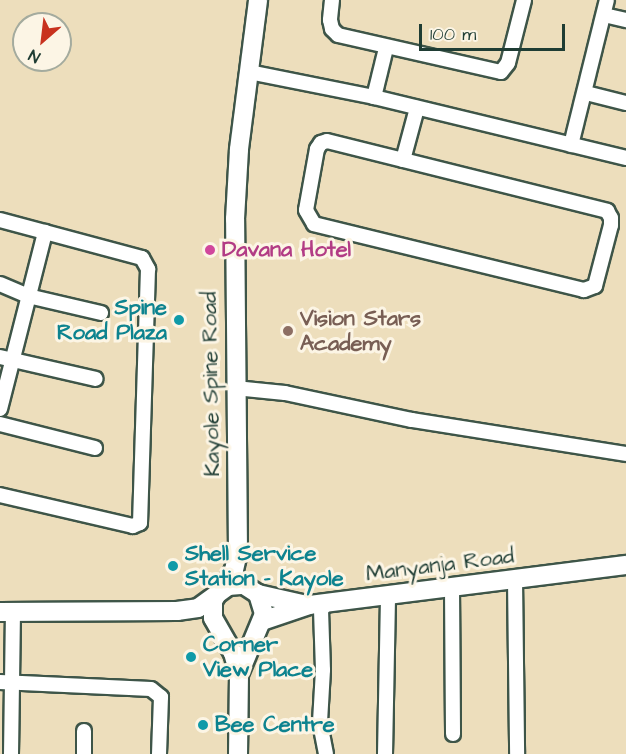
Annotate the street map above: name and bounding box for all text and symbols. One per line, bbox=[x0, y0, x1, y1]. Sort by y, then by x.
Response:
north arrow bbox=[12, 12, 72, 72]
scale bar bbox=[422, 12, 568, 50]
text: 100 m bbox=[430, 22, 476, 47]
text: N bbox=[25, 44, 44, 68]
place label: Davana Hotel bbox=[222, 237, 351, 263]
marker: Davana Hotel bbox=[203, 243, 217, 257]
street label: Kayole Spine Road bbox=[196, 291, 226, 477]
place label: Spine Road Plaza bbox=[57, 294, 167, 346]
place label: Vision Stars Academy bbox=[300, 305, 421, 356]
marker: Spine Road Plaza bbox=[172, 313, 186, 327]
marker: Vision Stars Academy bbox=[281, 324, 295, 338]
place label: Shell Service Station - Kayole bbox=[185, 540, 344, 592]
street label: Manyanja Road bbox=[364, 543, 516, 587]
marker: Shell Service Station - Kayole bbox=[166, 559, 180, 573]
place label: Corner View Place bbox=[203, 631, 313, 682]
marker: Corner View Place bbox=[184, 650, 198, 664]
place label: Bee Centre bbox=[215, 712, 335, 738]
marker: Bee Centre bbox=[196, 718, 210, 732]

